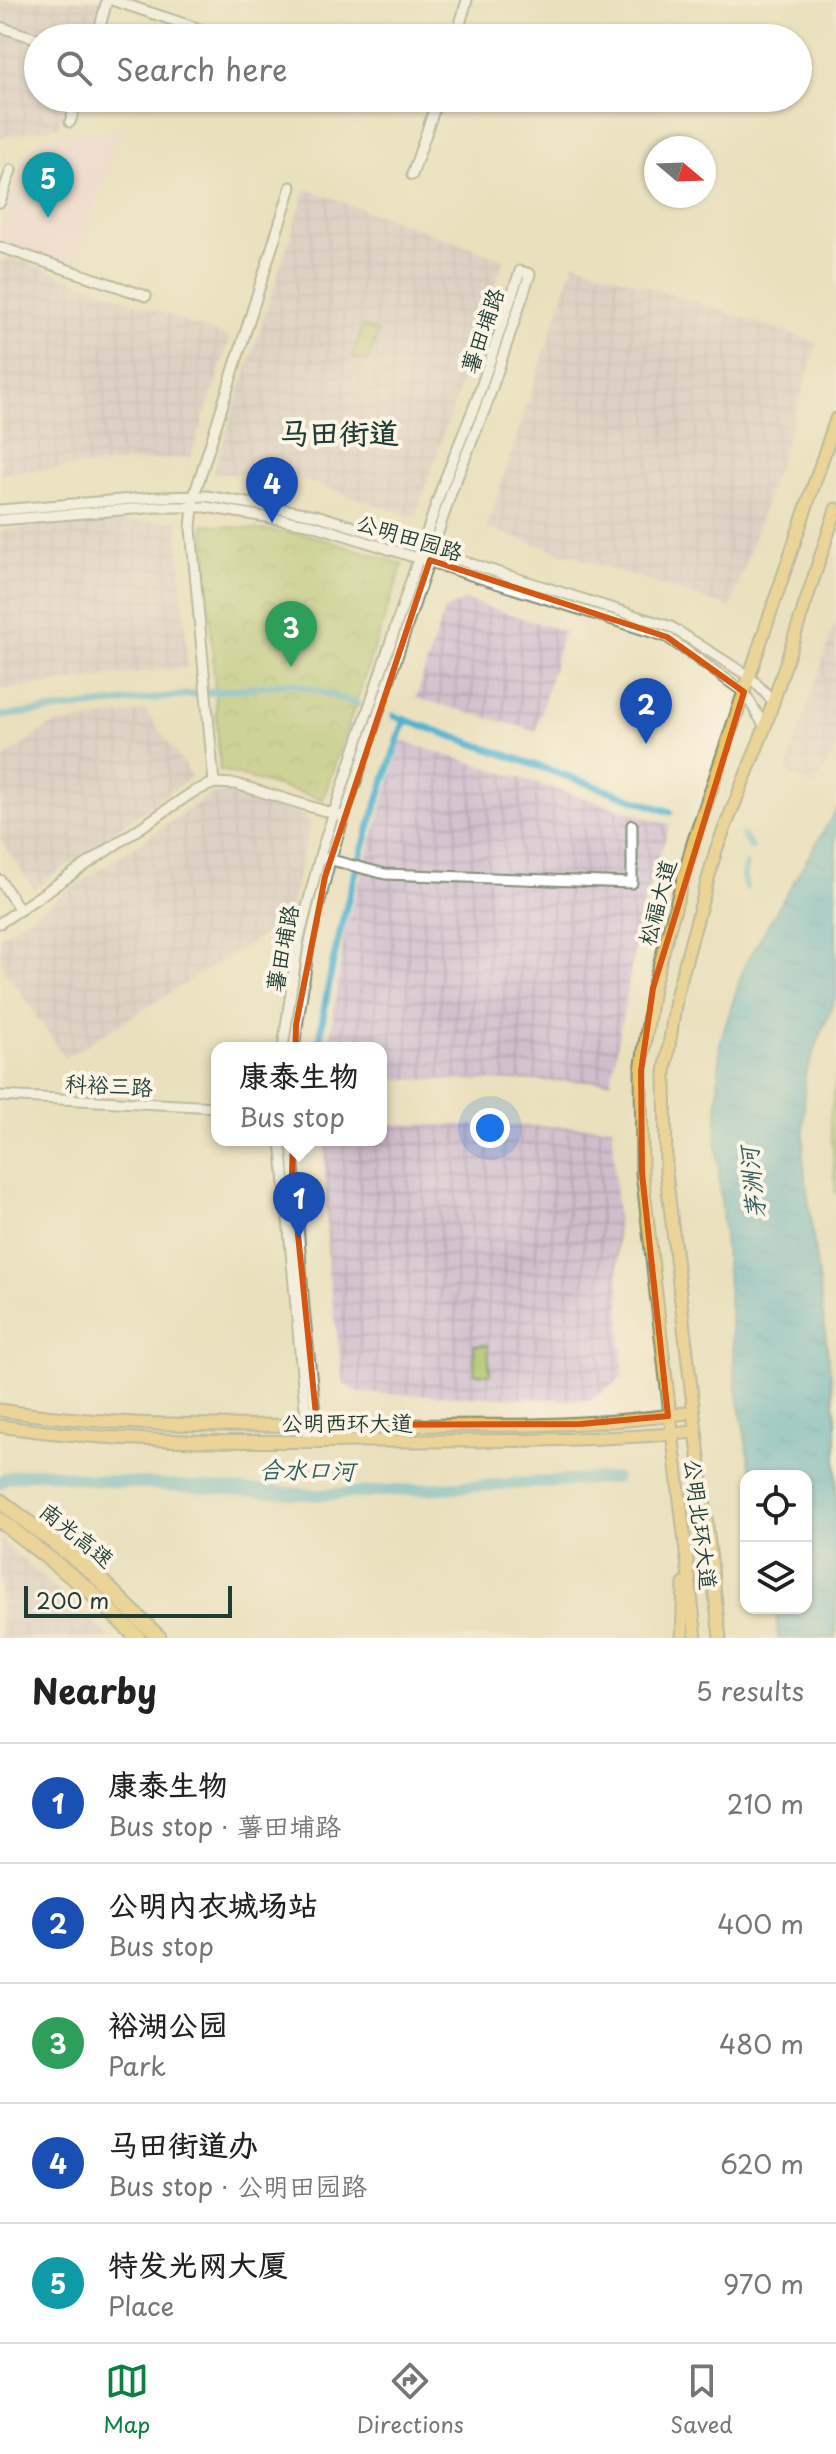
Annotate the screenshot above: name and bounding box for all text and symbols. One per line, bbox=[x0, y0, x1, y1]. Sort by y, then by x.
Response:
search box bbox=[24, 24, 812, 112]
icon: search bbox=[52, 46, 96, 90]
text: Search here bbox=[116, 46, 288, 91]
north arrow bbox=[644, 136, 716, 208]
pin: 5 bbox=[22, 152, 74, 218]
street label: 薯田埔路 bbox=[451, 283, 511, 377]
district label: 马田街道 bbox=[279, 409, 399, 454]
pin: 4 bbox=[246, 457, 298, 523]
street label: 公明田园路 bbox=[353, 504, 467, 568]
pin: 3 bbox=[265, 601, 317, 667]
pin: 2 bbox=[620, 678, 672, 744]
street label: 松福大道 bbox=[629, 855, 683, 949]
street label: 薯田埔路 bbox=[256, 902, 306, 994]
popup bbox=[211, 1042, 387, 1146]
text: 康泰生物 bbox=[239, 1052, 359, 1097]
street label: 科裕三路 bbox=[64, 1065, 154, 1103]
text: Bus stop bbox=[239, 1097, 345, 1136]
your location bbox=[470, 1108, 510, 1148]
water label: 茅洲河 bbox=[729, 1141, 773, 1221]
pin: 1 bbox=[273, 1172, 325, 1238]
street label: 公明西环大道 bbox=[281, 1405, 413, 1438]
water label: 合水口河 bbox=[259, 1450, 359, 1488]
street label: 公明北环大道 bbox=[678, 1456, 726, 1592]
map controls bbox=[740, 1470, 812, 1614]
button: locate bbox=[740, 1470, 812, 1542]
street label: 南光高速 bbox=[33, 1493, 123, 1575]
button: layers bbox=[740, 1542, 812, 1614]
scale bar bbox=[24, 1582, 232, 1618]
text: 200 m bbox=[36, 1583, 109, 1616]
text: Nearby bbox=[32, 1664, 157, 1716]
text: 5 results bbox=[696, 1671, 804, 1710]
text: 康泰生物 bbox=[108, 1761, 228, 1806]
text: 1 bbox=[52, 1784, 64, 1823]
text: 210 m bbox=[727, 1784, 804, 1823]
text: Bus stop · 薯田埔路 bbox=[108, 1806, 341, 1845]
text: 公明内衣城场站 bbox=[108, 1881, 318, 1926]
text: 2 bbox=[49, 1904, 67, 1943]
text: 400 m bbox=[717, 1904, 804, 1943]
text: Bus stop bbox=[108, 1926, 214, 1965]
text: 裕湖公园 bbox=[108, 2001, 228, 2046]
text: 3 bbox=[49, 2024, 67, 2063]
text: 480 m bbox=[719, 2024, 804, 2063]
text: Park bbox=[108, 2046, 166, 2085]
text: 马田街道办 bbox=[108, 2121, 258, 2166]
text: 4 bbox=[49, 2144, 67, 2183]
text: 620 m bbox=[720, 2144, 804, 2183]
text: Bus stop · 公明田园路 bbox=[108, 2166, 367, 2205]
text: 特发光网大厦 bbox=[108, 2241, 288, 2286]
text: 5 bbox=[50, 2264, 66, 2303]
text: 970 m bbox=[723, 2264, 804, 2303]
text: Place bbox=[108, 2286, 174, 2325]
tab: Map bbox=[103, 2359, 150, 2440]
tab: Directions bbox=[357, 2359, 464, 2440]
tab: Saved bbox=[670, 2359, 733, 2440]

